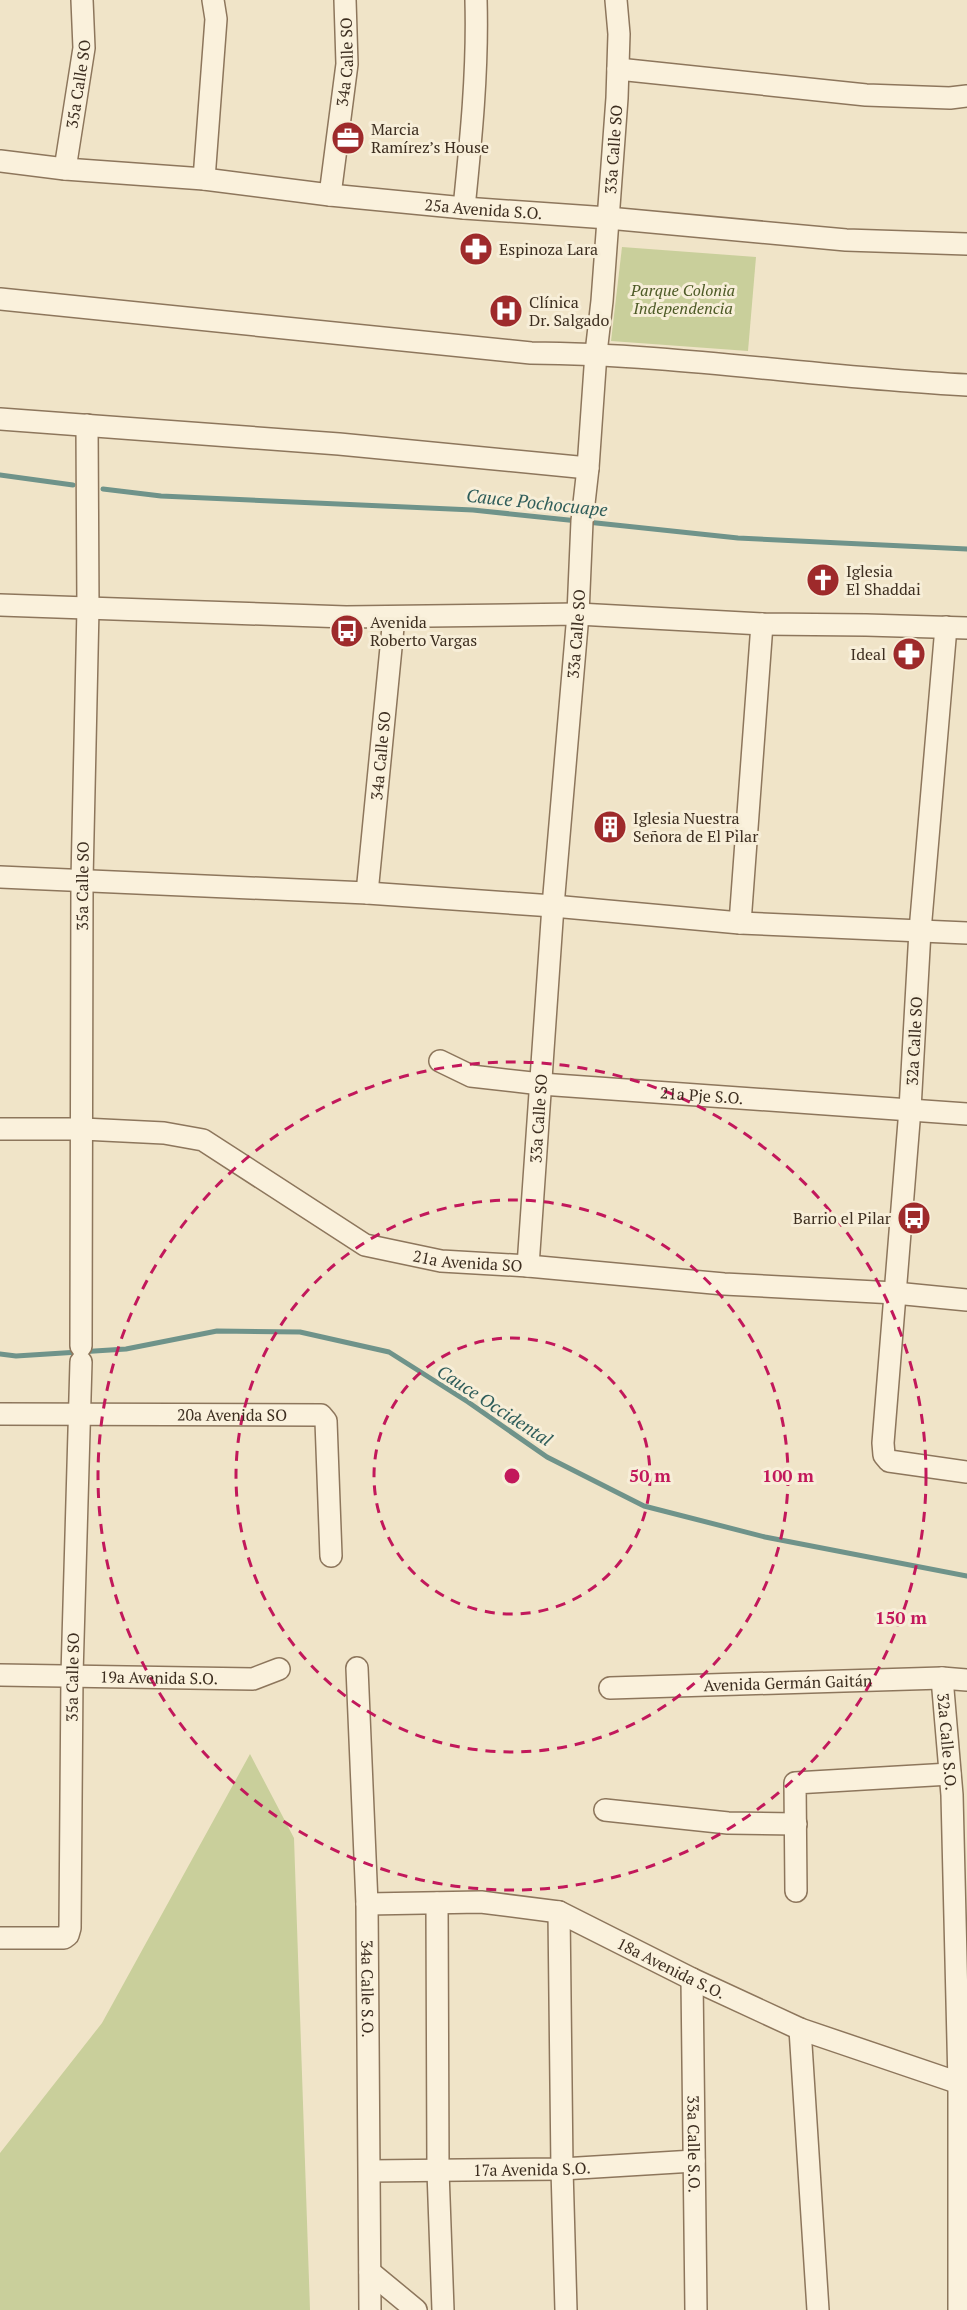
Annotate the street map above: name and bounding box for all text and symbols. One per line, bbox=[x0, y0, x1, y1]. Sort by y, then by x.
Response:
street label: 34a Calle SO bbox=[331, 17, 358, 108]
street label: 35a Calle SO bbox=[61, 39, 95, 130]
street label: 33a Calle SO bbox=[599, 104, 627, 195]
place label: Marcia Ramírez’s House bbox=[371, 118, 489, 158]
office icon: Marcia Ramírez’s House bbox=[330, 120, 366, 156]
street label: 25a Avenida S.O. bbox=[424, 193, 543, 224]
pharmacy icon: Espinoza Lara bbox=[458, 231, 494, 267]
place label: Espinoza Lara bbox=[499, 238, 598, 260]
park label: Parque Colonia Independencia bbox=[630, 279, 735, 319]
place label: Clínica Dr. Salgado bbox=[529, 291, 609, 331]
hospital icon: Clínica Dr. Salgado bbox=[488, 293, 524, 329]
water label: Cauce Pochocuape bbox=[465, 483, 609, 521]
place label: Iglesia El Shaddai bbox=[846, 560, 921, 600]
church icon: Iglesia El Shaddai bbox=[805, 562, 841, 598]
street label: 33a Calle SO bbox=[562, 589, 590, 679]
place label: Avenida Roberto Vargas bbox=[370, 611, 477, 651]
bus stop icon: Avenida Roberto Vargas bbox=[329, 613, 365, 649]
pharmacy icon: Ideal bbox=[891, 636, 927, 672]
place label: Ideal bbox=[851, 643, 886, 665]
street label: 34a Calle SO bbox=[365, 710, 396, 801]
place label: Iglesia Nuestra Señora de El Pilar bbox=[633, 807, 759, 847]
building icon: Iglesia Nuestra Señora de El Pilar bbox=[592, 809, 628, 845]
street label: 35a Calle SO bbox=[71, 841, 94, 931]
street label: 32a Calle SO bbox=[901, 996, 927, 1086]
street label: 33a Calle SO bbox=[524, 1073, 552, 1164]
street label: 21a Pje S.O. bbox=[659, 1081, 744, 1109]
bus stop icon: Barrio el Pilar bbox=[896, 1200, 932, 1236]
place label: Barrio el Pilar bbox=[793, 1207, 892, 1229]
street label: 21a Avenida SO bbox=[411, 1244, 523, 1277]
water label: Cauce Occidental bbox=[433, 1359, 557, 1451]
street label: 20a Avenida SO bbox=[177, 1404, 287, 1426]
text: 50 m bbox=[629, 1463, 671, 1487]
text: 100 m bbox=[762, 1463, 814, 1487]
centre of rings bbox=[502, 1466, 522, 1486]
text: 150 m bbox=[875, 1605, 927, 1629]
street label: 35a Calle SO bbox=[61, 1632, 84, 1722]
street label: 19a Avenida S.O. bbox=[100, 1666, 218, 1689]
street label: Avenida Germán Gaitán bbox=[703, 1669, 873, 1696]
street label: 32a Calle S.O. bbox=[932, 1692, 963, 1791]
street label: 18a Avenida S.O. bbox=[613, 1932, 729, 2004]
street label: 34a Calle S.O. bbox=[356, 1940, 379, 2038]
street label: 33a Calle S.O. bbox=[682, 2095, 706, 2193]
street label: 17a Avenida S.O. bbox=[473, 2156, 591, 2181]

